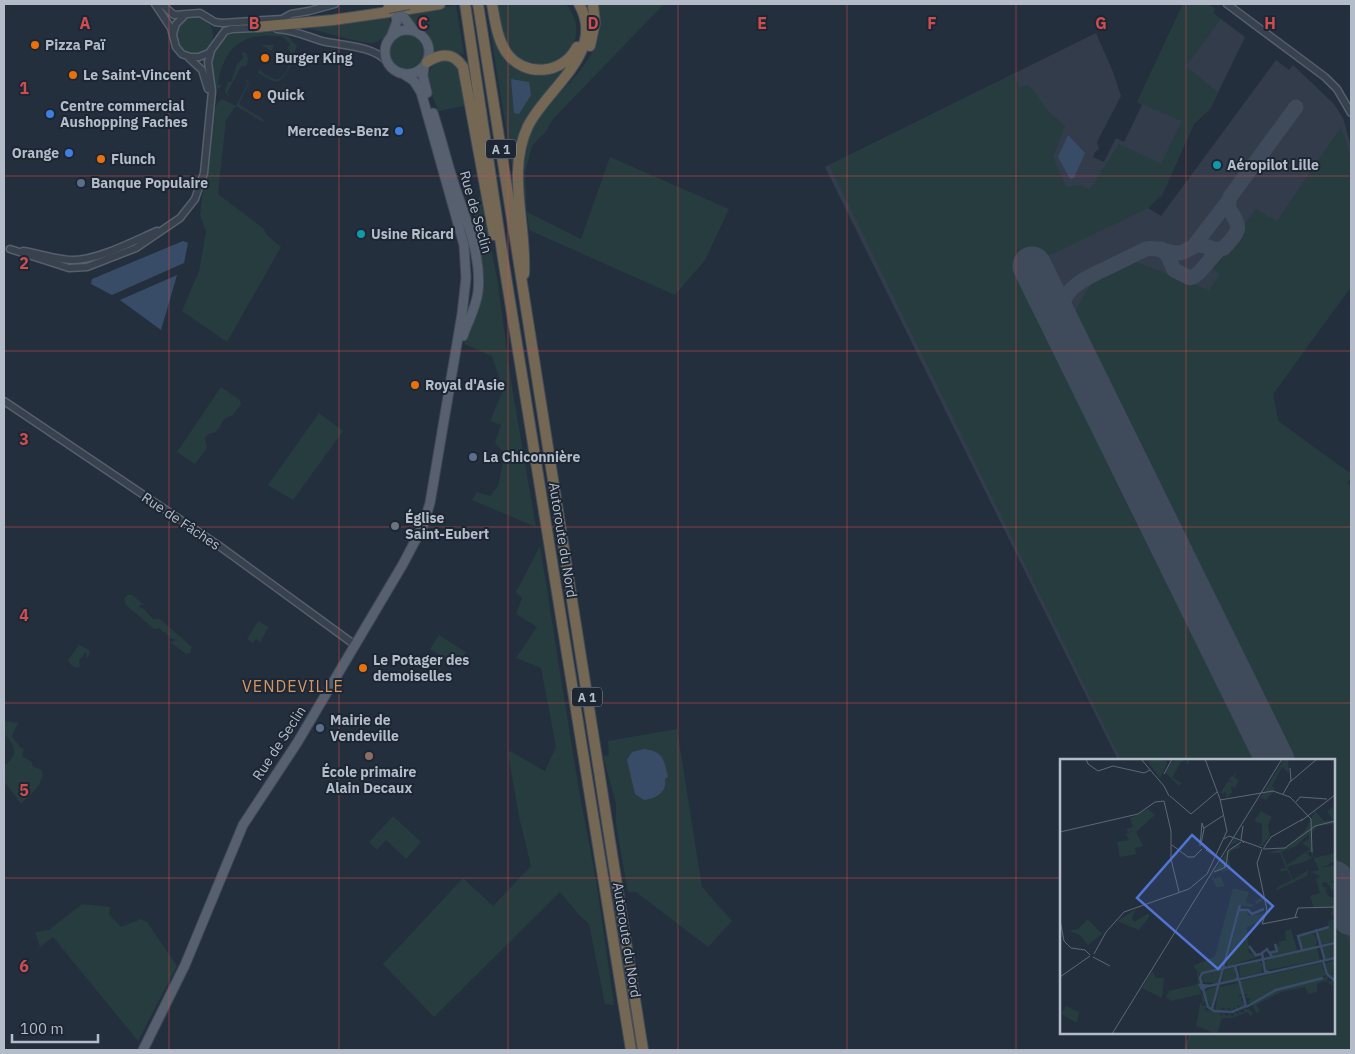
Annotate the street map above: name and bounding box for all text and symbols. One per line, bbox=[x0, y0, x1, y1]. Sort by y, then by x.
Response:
text: A bbox=[80, 13, 91, 33]
text: B bbox=[249, 13, 260, 33]
text: C bbox=[418, 13, 428, 33]
text: D bbox=[587, 13, 599, 33]
text: E bbox=[757, 13, 767, 33]
text: F bbox=[927, 13, 937, 33]
text: G bbox=[1095, 13, 1107, 33]
text: H bbox=[1264, 13, 1276, 33]
place label: Pizza Paï bbox=[45, 36, 106, 54]
marker: Pizza Paï bbox=[29, 39, 41, 51]
place label: Burger King bbox=[275, 49, 353, 67]
marker: Burger King bbox=[259, 52, 271, 64]
place label: Le Saint-Vincent bbox=[83, 66, 191, 84]
marker: Le Saint-Vincent bbox=[67, 69, 79, 81]
text: 1 bbox=[19, 78, 29, 98]
place label: Quick bbox=[267, 86, 306, 104]
marker: Quick bbox=[251, 89, 263, 101]
place label: Centre commercial Aushopping Faches bbox=[60, 97, 188, 131]
marker: Centre commercial Aushopping Faches bbox=[44, 108, 56, 120]
place label: Mercedes-Benz bbox=[287, 122, 389, 140]
marker: Mercedes-Benz bbox=[393, 125, 405, 137]
road number: A 1 bbox=[486, 140, 516, 158]
place label: Orange bbox=[12, 144, 59, 162]
marker: Orange bbox=[63, 147, 75, 159]
place label: Flunch bbox=[111, 150, 156, 168]
marker: Flunch bbox=[95, 153, 107, 165]
place label: Aéropilot Lille bbox=[1227, 156, 1319, 174]
marker: Aéropilot Lille bbox=[1211, 159, 1223, 171]
street label: Rue de Seclin bbox=[456, 169, 496, 255]
place label: Banque Populaire bbox=[91, 174, 208, 192]
marker: Banque Populaire bbox=[75, 177, 87, 189]
place label: Usine Ricard bbox=[371, 225, 454, 243]
marker: Usine Ricard bbox=[355, 228, 367, 240]
text: 2 bbox=[19, 253, 29, 273]
place label: Royal d'Asie bbox=[425, 376, 505, 394]
marker: Royal d'Asie bbox=[409, 379, 421, 391]
text: 3 bbox=[19, 429, 29, 449]
place label: La Chiconnière bbox=[483, 448, 580, 466]
marker: La Chiconnière bbox=[467, 451, 479, 463]
street label: Autoroute du Nord bbox=[545, 481, 581, 599]
street label: Rue de Fâches bbox=[138, 488, 224, 554]
place label: Église Saint-Eubert bbox=[405, 508, 489, 543]
marker: Église Saint-Eubert bbox=[389, 520, 401, 532]
text: 4 bbox=[19, 605, 29, 625]
place label: Le Potager des demoiselles bbox=[373, 651, 469, 685]
marker: Le Potager des demoiselles bbox=[357, 662, 369, 674]
district label: VENDEVILLE bbox=[242, 676, 344, 696]
road number: A 1 bbox=[572, 688, 602, 706]
street label: Rue de Seclin bbox=[248, 702, 310, 784]
place label: Mairie de Vendeville bbox=[330, 711, 399, 745]
marker: Mairie de Vendeville bbox=[314, 722, 326, 734]
marker: École primaire Alain Decaux bbox=[363, 750, 375, 762]
inset map bbox=[1060, 759, 1335, 1034]
place label: École primaire Alain Decaux bbox=[322, 762, 417, 797]
text: 5 bbox=[19, 780, 29, 800]
street label: Autoroute du Nord bbox=[609, 881, 645, 999]
text: 6 bbox=[19, 956, 29, 976]
scale bar bbox=[12, 1012, 99, 1044]
text: 100 m bbox=[20, 1019, 64, 1038]

